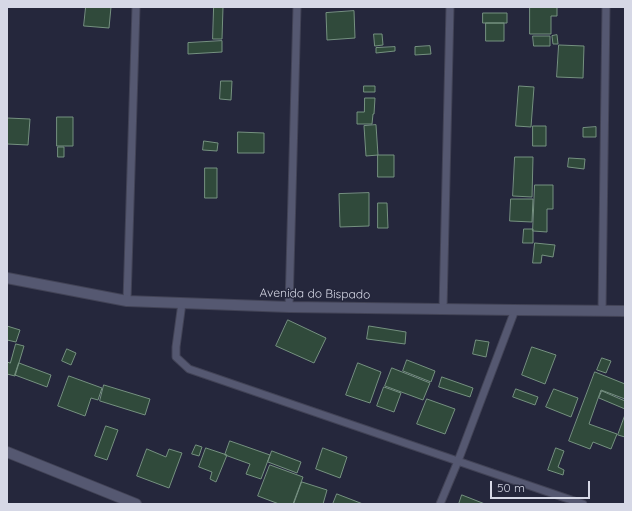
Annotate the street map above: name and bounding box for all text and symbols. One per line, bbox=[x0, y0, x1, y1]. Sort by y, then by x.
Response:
street label: Avenida do Bispado bbox=[260, 286, 370, 302]
scale bar bbox=[492, 473, 592, 499]
text: 50 m bbox=[497, 480, 525, 495]

